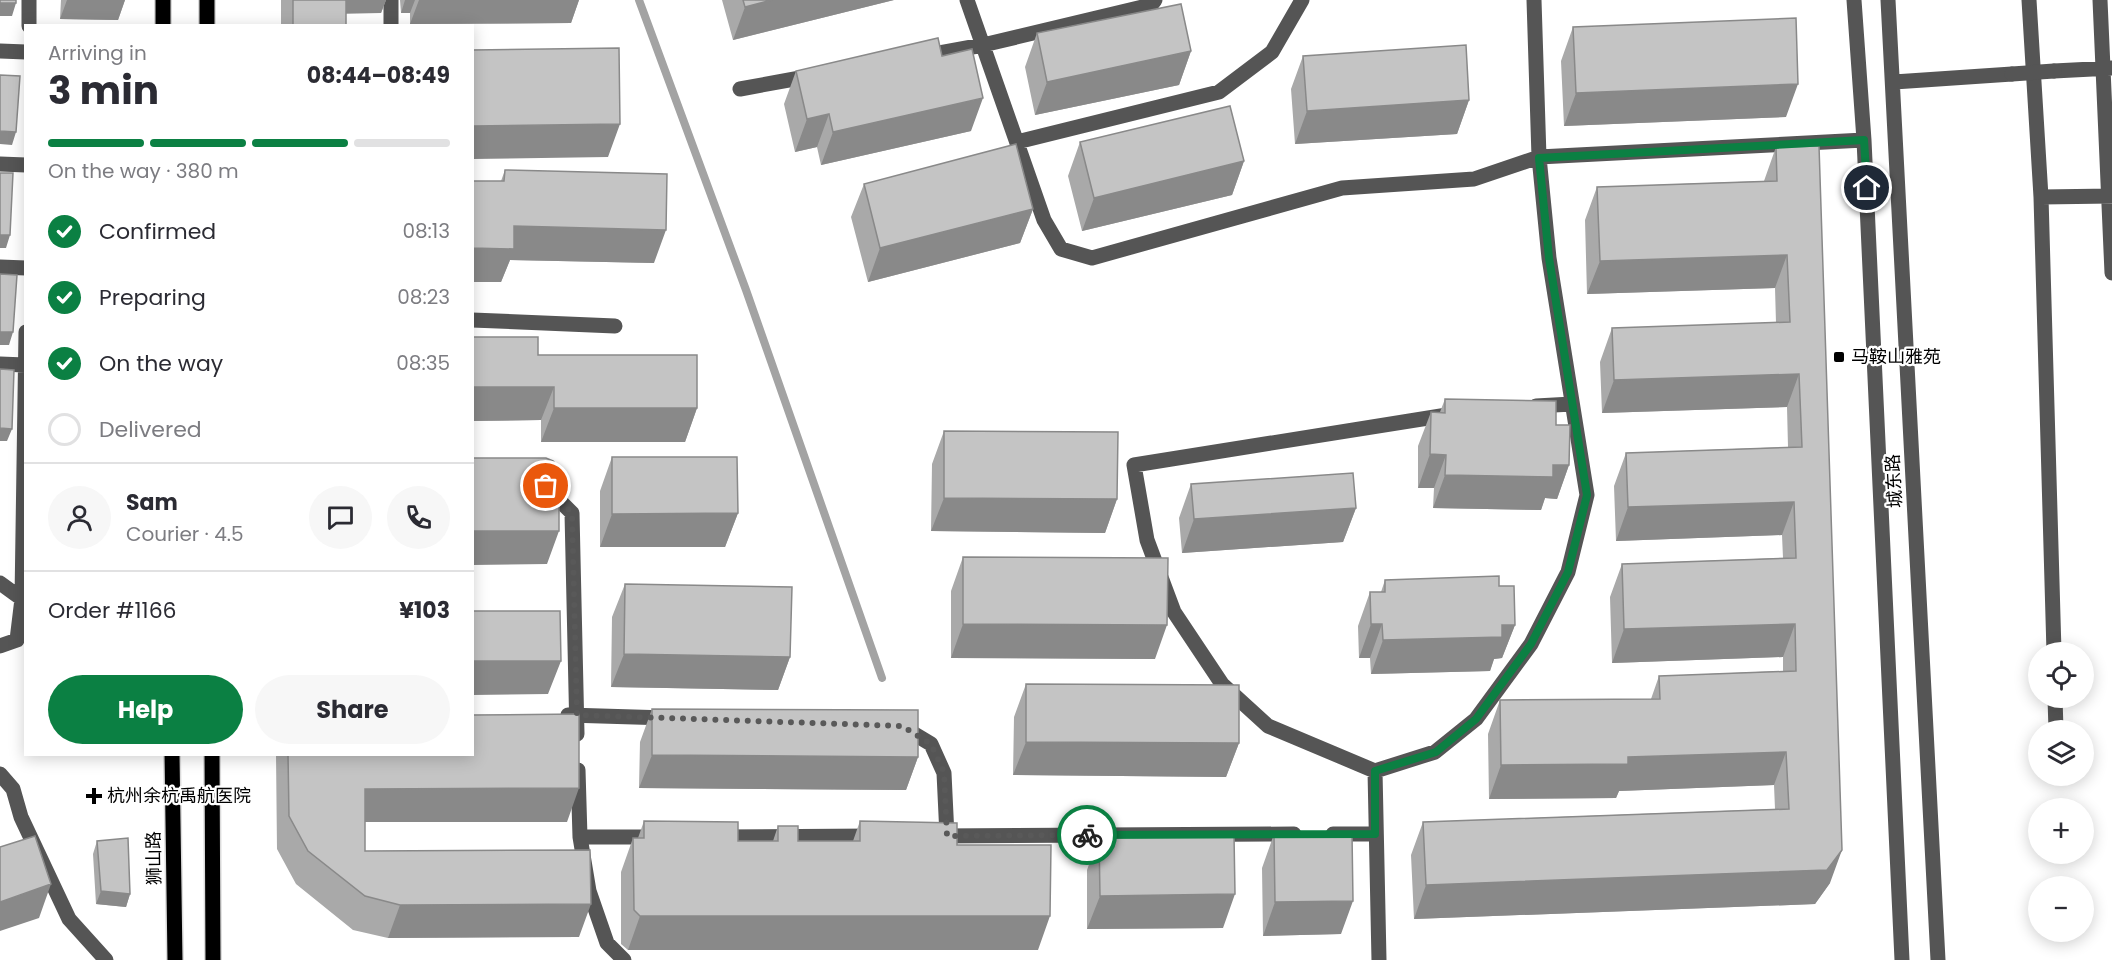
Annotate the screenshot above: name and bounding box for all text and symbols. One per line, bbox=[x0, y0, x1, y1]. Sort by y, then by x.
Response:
text: Arriving in bbox=[48, 39, 147, 67]
text: 08:44–08:49 bbox=[307, 60, 450, 91]
text: 3 min bbox=[48, 63, 159, 118]
text: On the way · 380 m bbox=[48, 157, 239, 185]
pin bbox=[1841, 162, 1892, 213]
icon: home bbox=[1850, 171, 1883, 204]
icon: check bbox=[48, 215, 81, 248]
text: Confirmed bbox=[99, 216, 216, 247]
text: 08:13 bbox=[402, 217, 450, 245]
icon: check bbox=[48, 281, 81, 314]
text: Preparing bbox=[99, 282, 206, 313]
text: 08:23 bbox=[397, 283, 450, 311]
place label: 马鞍山雅苑 bbox=[1851, 344, 1941, 369]
icon: check bbox=[48, 347, 81, 380]
text: On the way bbox=[99, 348, 223, 379]
text: 08:35 bbox=[396, 349, 450, 377]
marker: 马鞍山雅苑 bbox=[1832, 350, 1846, 364]
text: Delivered bbox=[99, 414, 202, 445]
street label: 城东路 bbox=[1880, 453, 1907, 509]
pin bbox=[520, 460, 571, 511]
icon: bag bbox=[529, 469, 562, 502]
button: person bbox=[48, 486, 111, 549]
button: chat bbox=[309, 486, 372, 549]
button: phone bbox=[387, 486, 450, 549]
text: Sam bbox=[126, 487, 178, 518]
text: Courier · 4.5 bbox=[126, 520, 244, 548]
text: Order #1166 bbox=[48, 595, 177, 626]
text: ¥103 bbox=[399, 595, 450, 626]
map controls bbox=[2028, 642, 2094, 942]
button: locate bbox=[2028, 642, 2094, 708]
button: Help bbox=[48, 675, 243, 744]
button: Share bbox=[255, 675, 450, 744]
button: layers bbox=[2028, 720, 2094, 786]
place label: 杭州余杭禹航医院 bbox=[107, 783, 251, 808]
marker: 杭州余杭禹航医院 bbox=[85, 787, 103, 805]
button: + bbox=[2028, 798, 2094, 864]
courier bbox=[1057, 805, 1117, 865]
icon: bike bbox=[1071, 819, 1104, 852]
street label: 狮山路 bbox=[141, 831, 166, 885]
button: − bbox=[2028, 876, 2094, 942]

